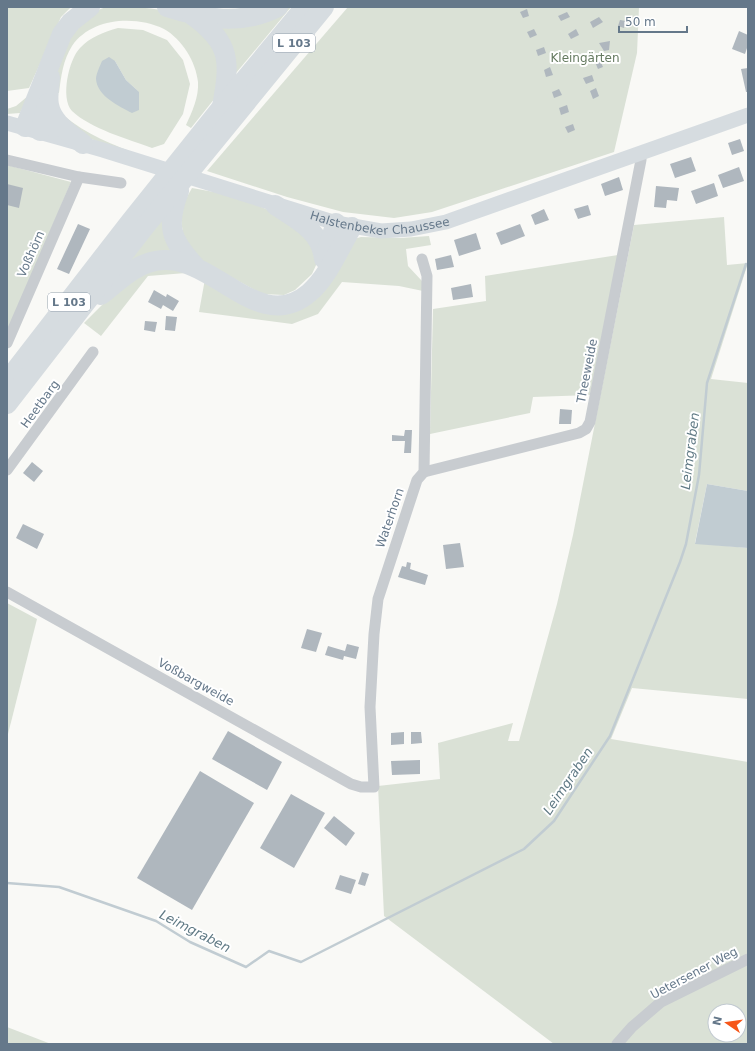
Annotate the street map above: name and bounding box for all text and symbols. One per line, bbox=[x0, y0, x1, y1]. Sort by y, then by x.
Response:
scale bar bbox=[619, 8, 687, 34]
text: 50 m bbox=[625, 15, 656, 29]
road number: L 103 bbox=[273, 34, 315, 52]
park label: Kleingärten bbox=[550, 51, 620, 65]
street label: Halstenbeker Chaussee bbox=[308, 208, 451, 238]
street label: Voßhörn bbox=[15, 229, 47, 279]
road number: L 103 bbox=[48, 293, 90, 311]
street label: Theeweide bbox=[574, 338, 600, 405]
street label: Heetbarg bbox=[18, 377, 62, 431]
water label: Leimgraben bbox=[678, 412, 702, 490]
street label: Waterhorn bbox=[373, 486, 407, 550]
street label: Voßbargweide bbox=[155, 655, 237, 709]
water label: Leimgraben bbox=[540, 745, 596, 817]
water label: Leimgraben bbox=[157, 907, 233, 955]
street label: Uetersener Weg bbox=[648, 944, 740, 1002]
north arrow bbox=[707, 1003, 747, 1043]
text: N bbox=[710, 1015, 725, 1027]

